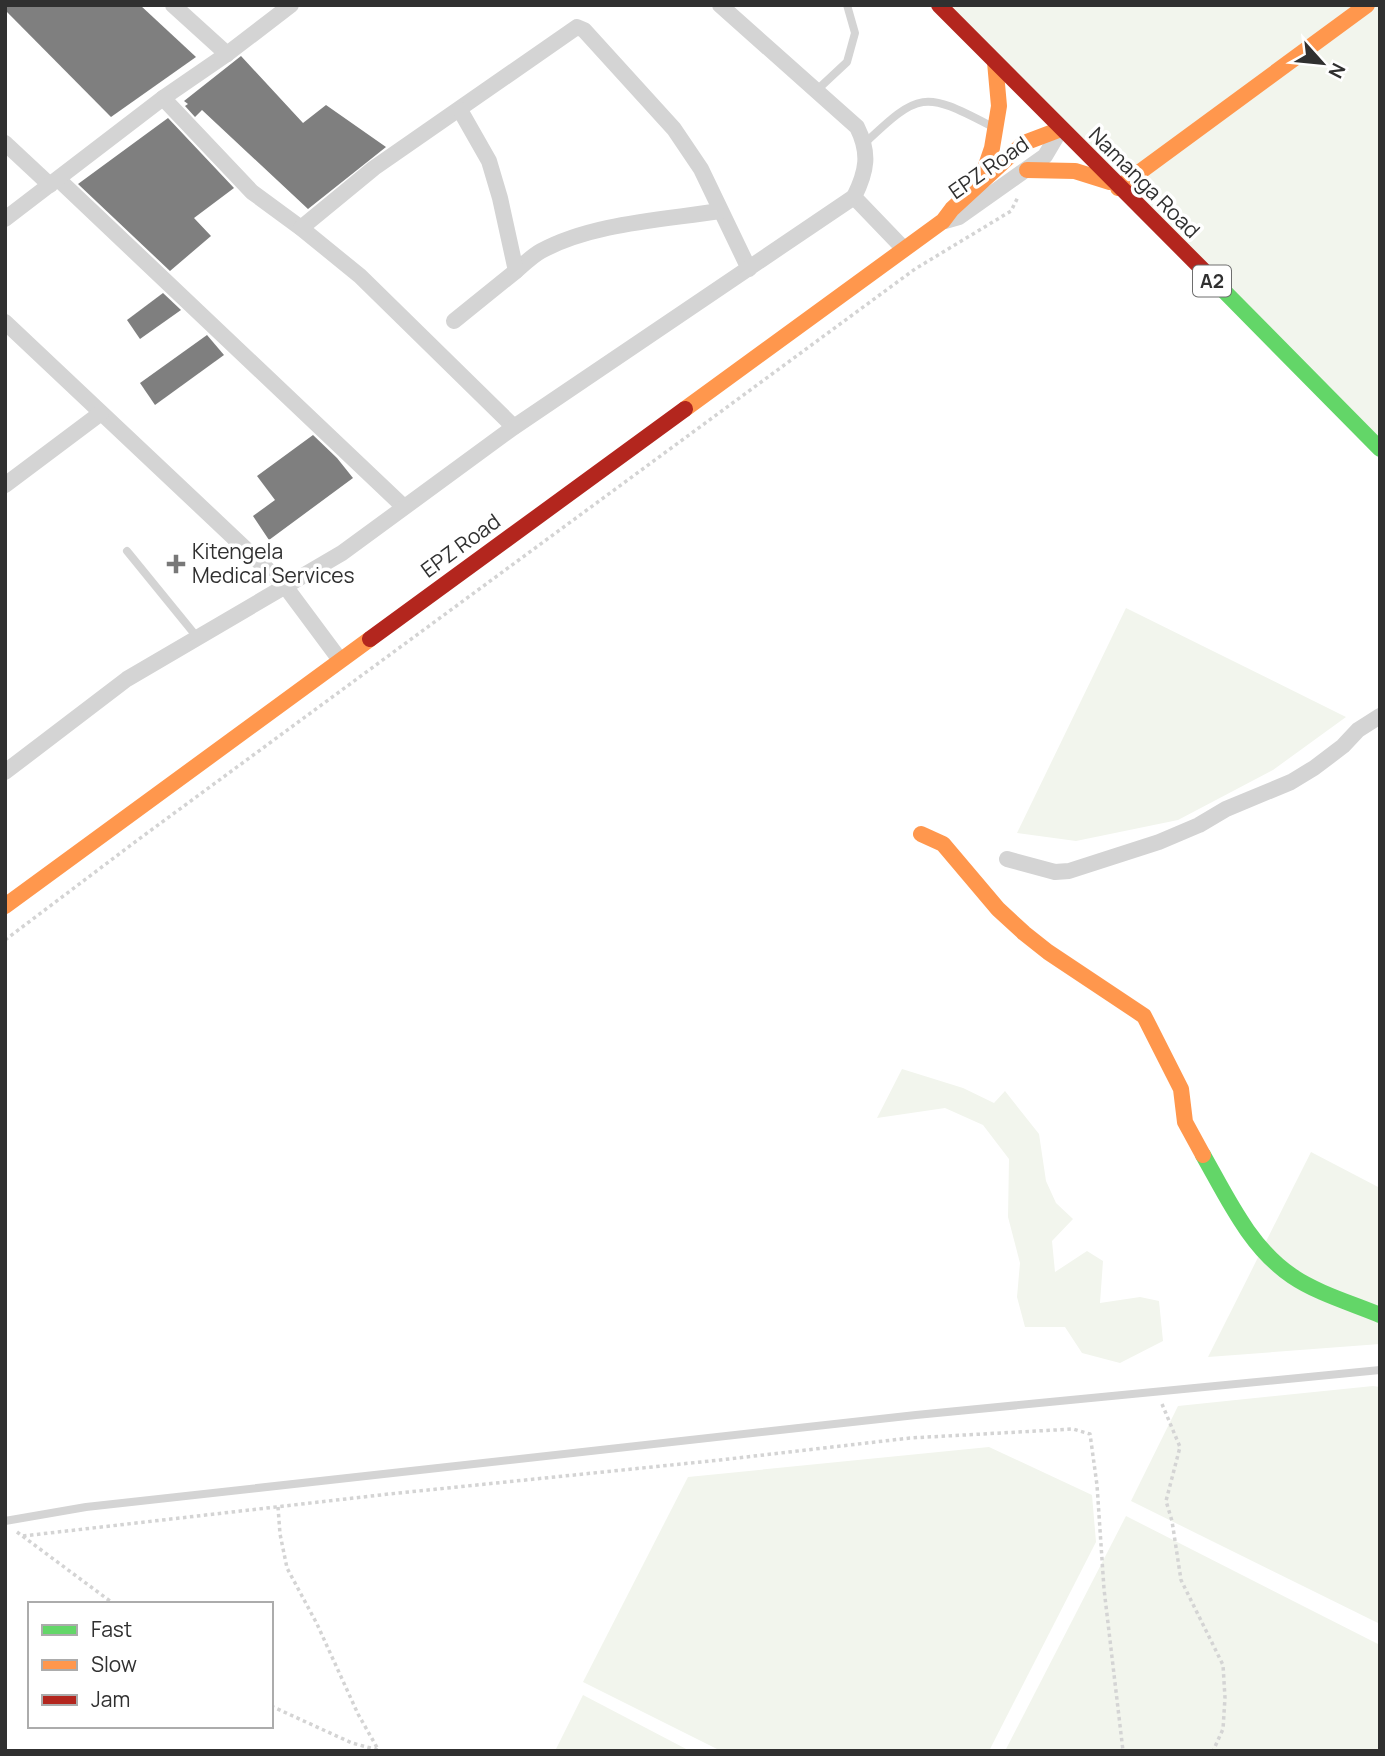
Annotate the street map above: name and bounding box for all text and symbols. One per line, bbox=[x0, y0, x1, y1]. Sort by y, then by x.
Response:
north arrow bbox=[1287, 28, 1357, 98]
text: N bbox=[1322, 59, 1352, 83]
street label: Namanga Road bbox=[1083, 121, 1206, 244]
street label: EPZ Road bbox=[943, 129, 1034, 205]
road number: A2 bbox=[1193, 266, 1231, 296]
street label: EPZ Road bbox=[415, 507, 506, 583]
place label: Kitengela Medical Services bbox=[192, 537, 355, 589]
marker: Kitengela Medical Services bbox=[166, 554, 186, 574]
legend bbox=[28, 1602, 273, 1728]
text: Fast bbox=[91, 1615, 132, 1643]
text: Slow bbox=[91, 1650, 137, 1678]
text: Jam bbox=[91, 1685, 130, 1713]

